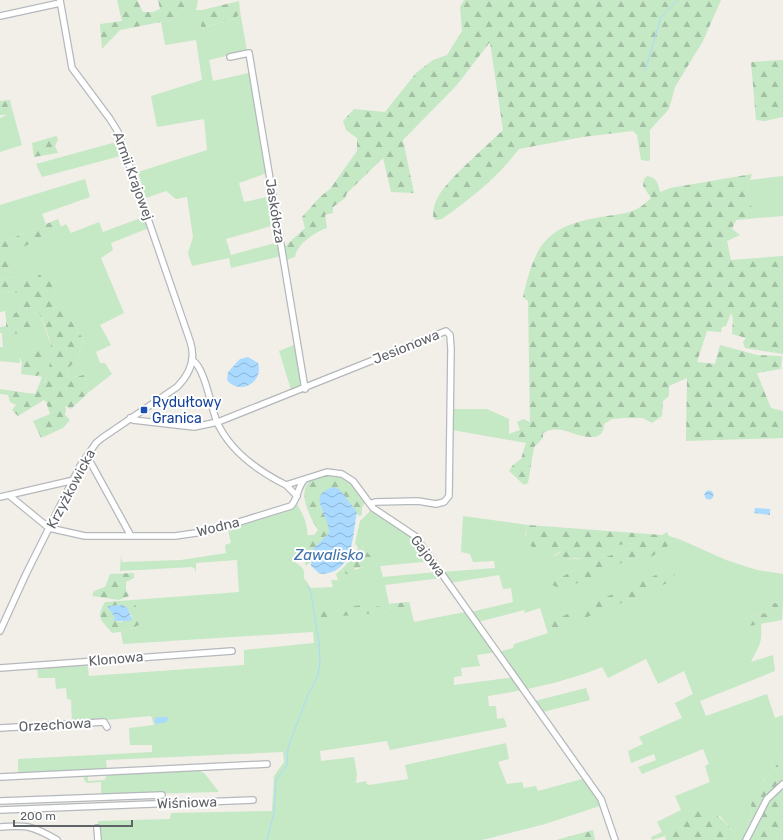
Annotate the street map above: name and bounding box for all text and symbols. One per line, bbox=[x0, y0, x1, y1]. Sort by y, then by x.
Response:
street label: Armii Krajowej bbox=[109, 130, 157, 222]
street label: Jaskółcza bbox=[262, 178, 288, 244]
street label: Jesionowa bbox=[370, 326, 442, 368]
place label: Rydułtowy Granica bbox=[152, 394, 222, 427]
marker: Rydułtowy Granica bbox=[139, 405, 149, 415]
street label: Krzyżkowicka bbox=[43, 446, 99, 532]
street label: Wodna bbox=[195, 513, 241, 541]
street label: Gajowa bbox=[407, 532, 449, 580]
water label: Zawalisko bbox=[293, 546, 364, 564]
street label: Klonowa bbox=[88, 648, 144, 670]
street label: Orzechowa bbox=[18, 715, 92, 735]
street label: Wiśniowa bbox=[157, 793, 217, 813]
scale bar bbox=[14, 802, 132, 828]
text: 200 m bbox=[20, 809, 56, 823]

